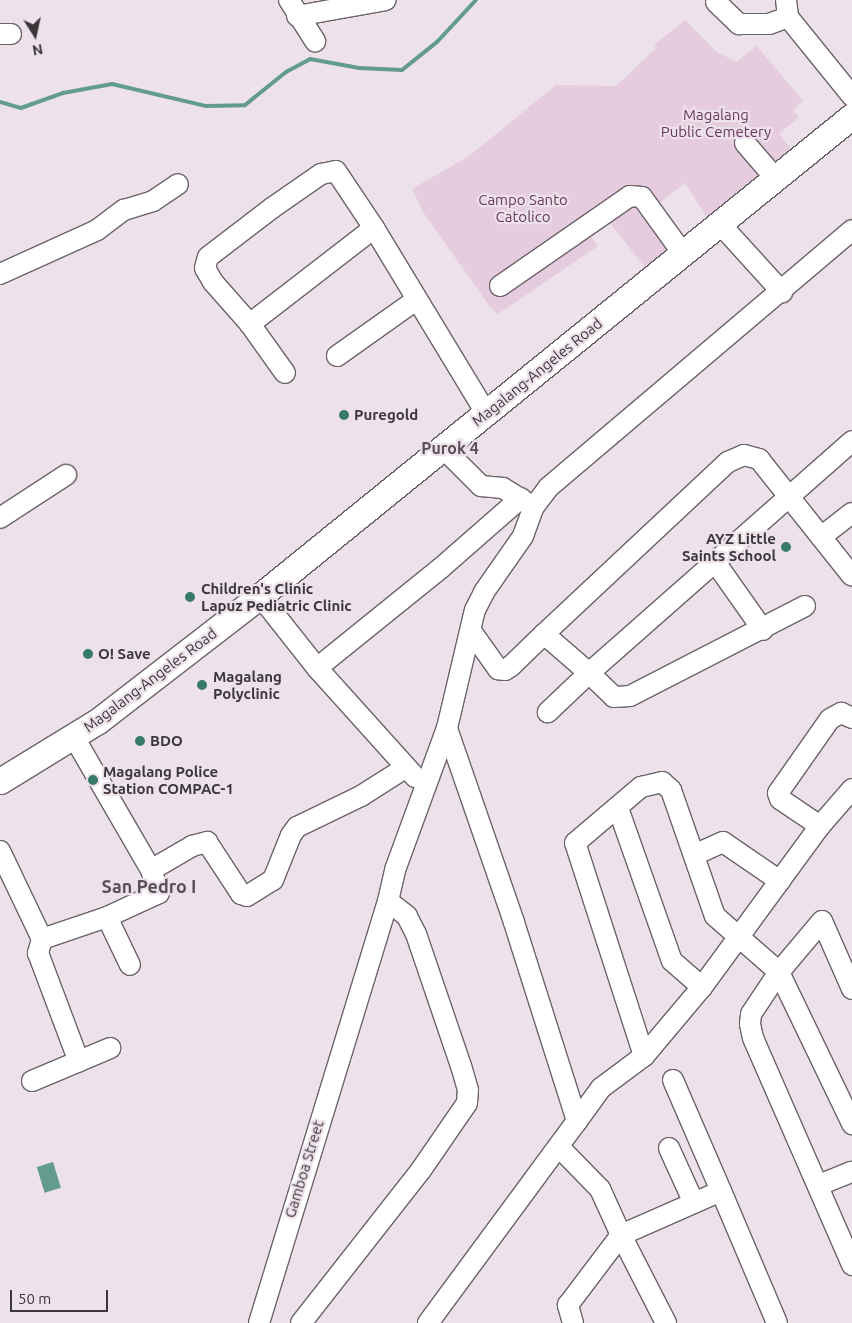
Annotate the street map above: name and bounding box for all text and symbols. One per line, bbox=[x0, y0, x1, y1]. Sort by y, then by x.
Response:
north arrow bbox=[10, 10, 60, 60]
text: N bbox=[31, 41, 44, 59]
park label: Magalang Public Cemetery bbox=[661, 105, 771, 140]
park label: Campo Santo Catolico bbox=[478, 190, 568, 225]
street label: Magalang-Angeles Road bbox=[468, 314, 606, 430]
place label: Puregold bbox=[354, 406, 418, 424]
marker: Puregold bbox=[338, 409, 350, 421]
district label: Purok 4 bbox=[421, 438, 479, 458]
place label: AYZ Little Saints School bbox=[682, 529, 776, 564]
marker: AYZ Little Saints School bbox=[780, 541, 792, 553]
place label: Children's Clinic Lapuz Pediatric Clinic bbox=[201, 579, 352, 614]
marker: Children's Clinic Lapuz Pediatric Clinic bbox=[183, 590, 197, 604]
street label: Magalang-Angeles Road bbox=[80, 624, 220, 736]
place label: O! Save bbox=[98, 645, 151, 663]
marker: O! Save bbox=[82, 648, 94, 660]
place label: Magalang Polyclinic bbox=[213, 667, 282, 702]
marker: Magalang Polyclinic bbox=[195, 678, 209, 692]
place label: BDO bbox=[150, 732, 183, 750]
marker: BDO bbox=[134, 735, 146, 747]
place label: Magalang Police Station COMPAC-1 bbox=[103, 762, 234, 797]
marker: Magalang Police Station COMPAC-1 bbox=[87, 774, 99, 786]
district label: San Pedro I bbox=[102, 875, 196, 897]
street label: Gamboa Street bbox=[281, 1118, 327, 1220]
scale bar bbox=[12, 1280, 110, 1312]
text: 50 m bbox=[18, 1290, 51, 1307]

